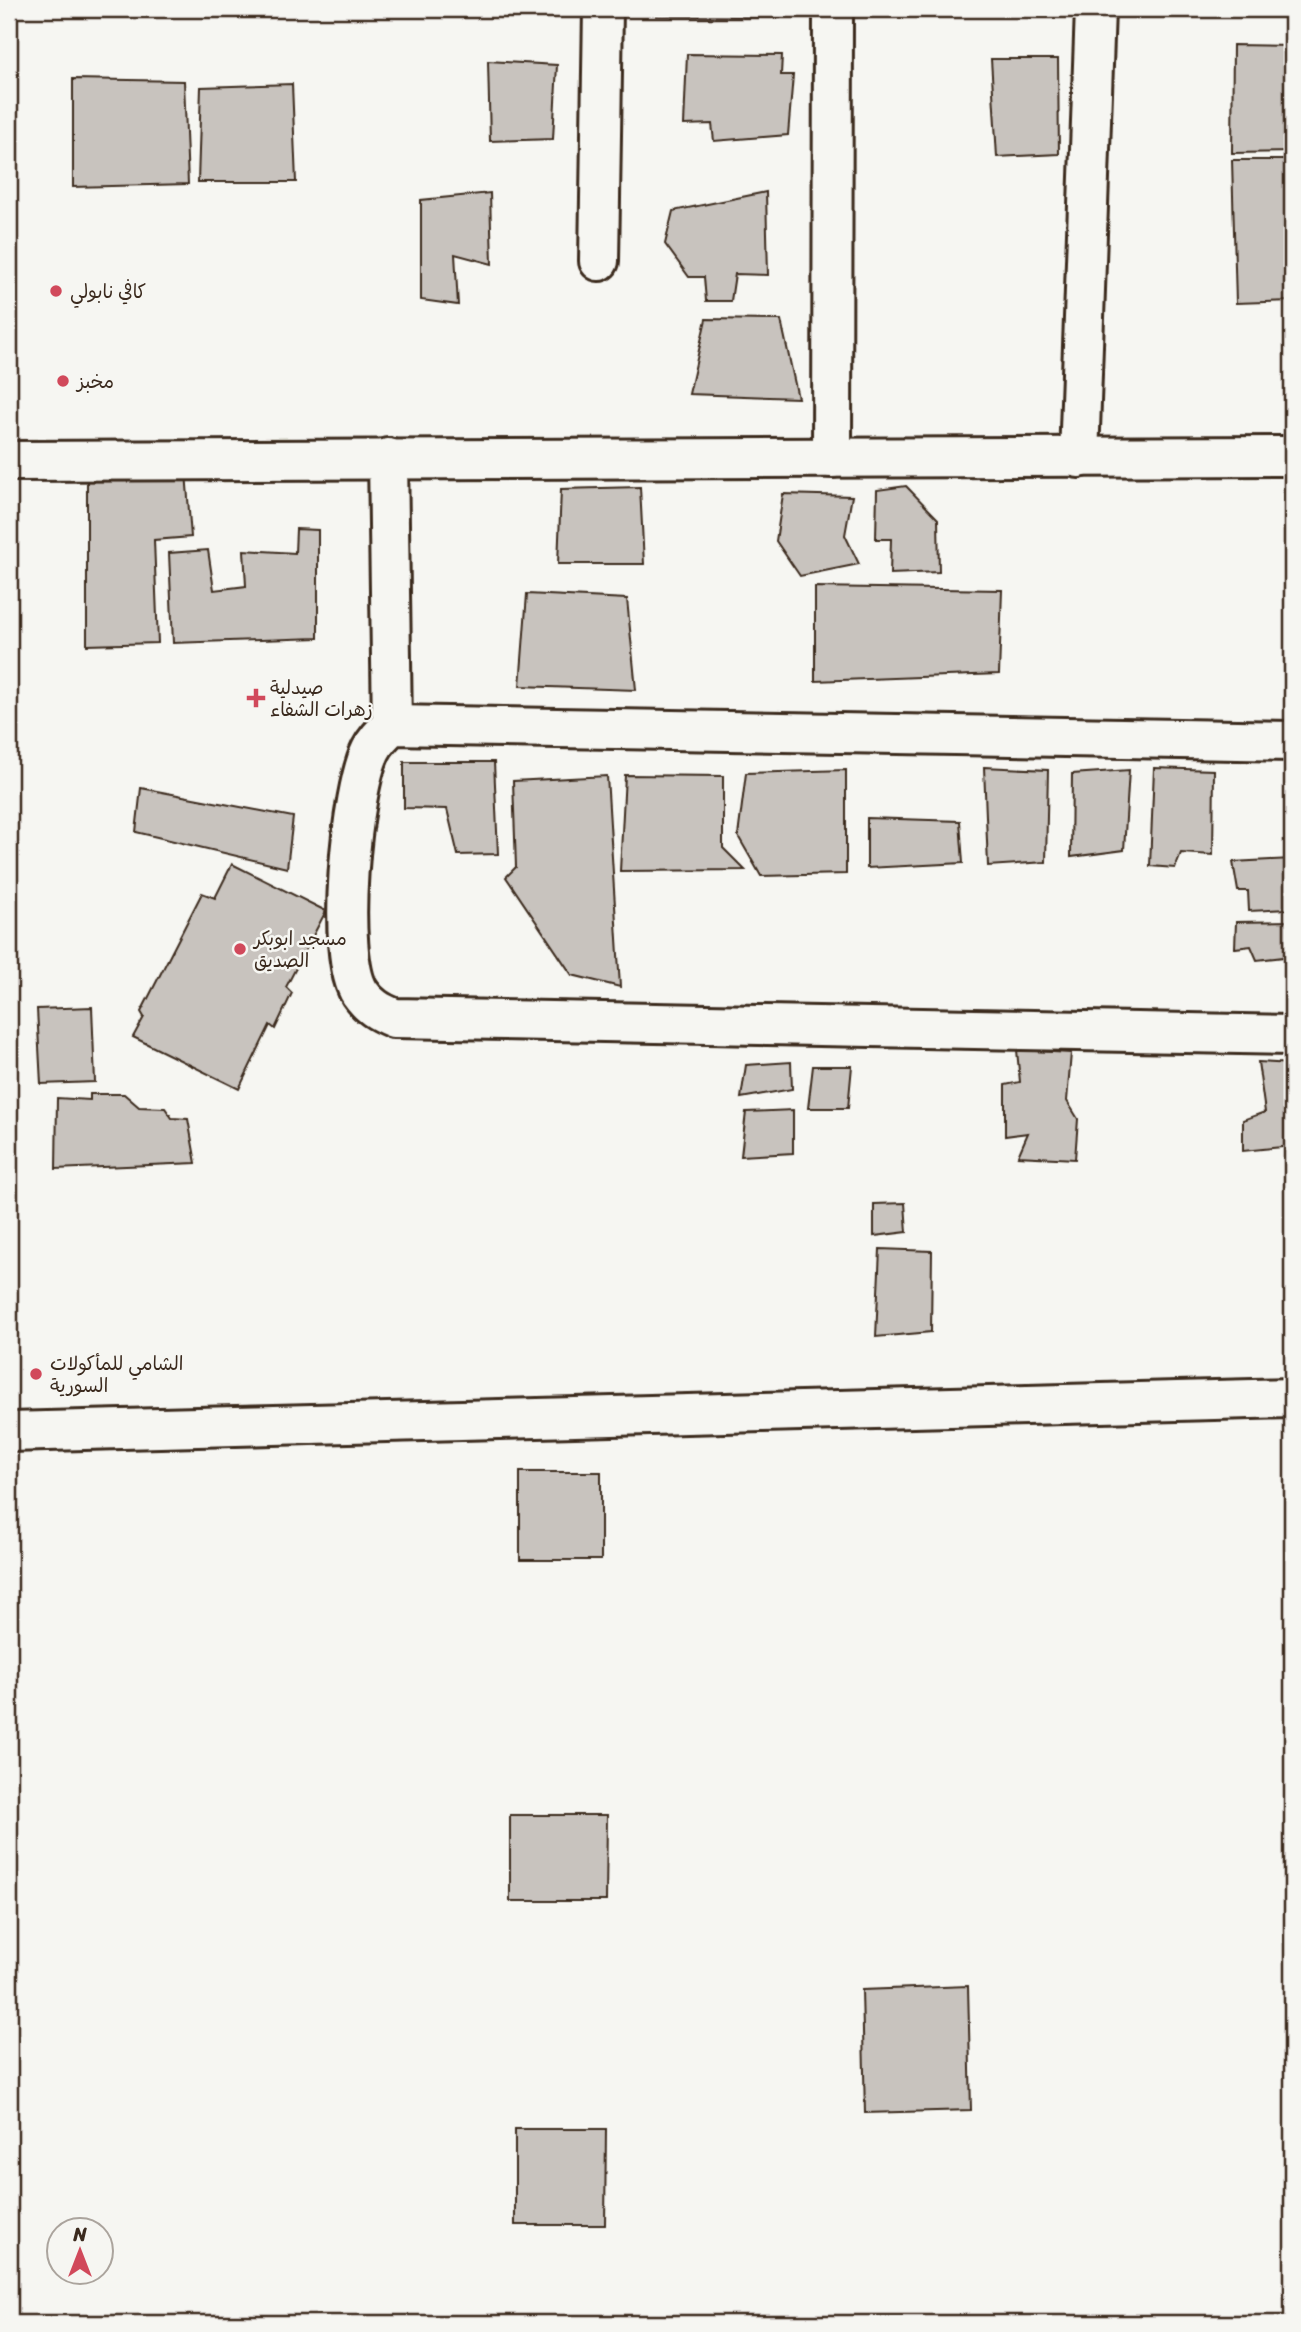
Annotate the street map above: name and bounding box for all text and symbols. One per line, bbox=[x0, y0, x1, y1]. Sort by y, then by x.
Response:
place label: كافي نابولي bbox=[70, 275, 146, 308]
marker: كافي نابولي bbox=[48, 283, 64, 299]
place label: مخبز bbox=[75, 365, 114, 398]
marker: مخبز bbox=[55, 373, 71, 389]
place label: صيدلية زهرات الشفاء bbox=[270, 671, 373, 726]
marker: صيدلية زهرات الشفاء bbox=[248, 690, 264, 706]
place label: مسجد ابوبكر الصديق bbox=[252, 922, 347, 977]
marker: مسجد ابوبكر الصديق bbox=[232, 941, 248, 957]
place label: الشامي للمأكولات السورية bbox=[50, 1347, 183, 1402]
marker: الشامي للمأكولات السورية bbox=[28, 1366, 44, 1382]
north arrow bbox=[46, 2216, 116, 2286]
text: N bbox=[72, 2218, 87, 2251]

